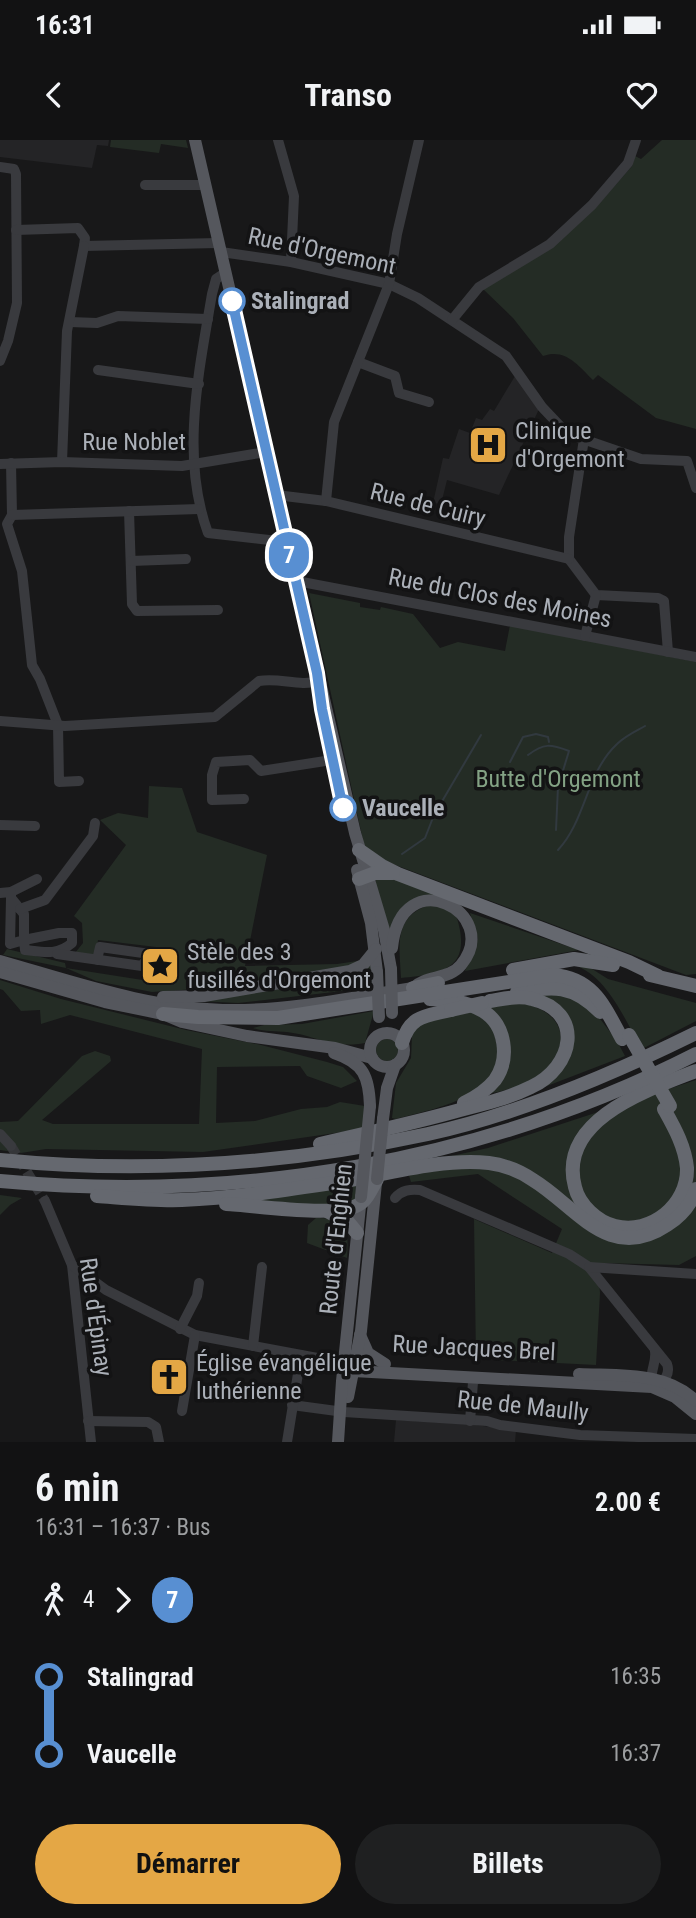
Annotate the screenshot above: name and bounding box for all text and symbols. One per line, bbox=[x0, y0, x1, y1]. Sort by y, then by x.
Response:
text: 16:31 bbox=[35, 10, 95, 40]
icon: back bbox=[35, 76, 73, 114]
text: Transo bbox=[304, 76, 392, 114]
icon: heart bbox=[623, 76, 661, 114]
street label: Rue d'Orgemont bbox=[245, 222, 399, 280]
place label: Stalingrad bbox=[251, 287, 349, 315]
marker: Stalingrad bbox=[219, 288, 245, 314]
place label: Clinique d'Orgemont bbox=[515, 417, 625, 473]
hospital icon: Clinique d'Orgemont bbox=[467, 424, 509, 466]
street label: Rue Noblet bbox=[82, 428, 186, 456]
street label: Rue de Cuiry bbox=[367, 477, 489, 533]
line badge: 7 bbox=[266, 532, 312, 578]
text: 7 bbox=[283, 541, 295, 569]
street label: Rue du Clos des Moines bbox=[386, 563, 614, 633]
park label: Butte d'Orgemont bbox=[475, 765, 641, 793]
place label: Vaucelle bbox=[362, 794, 445, 822]
marker: Vaucelle bbox=[330, 795, 356, 821]
place label: Stèle des 3 fusillés d'Orgemont bbox=[187, 938, 371, 994]
place icon: Stèle des 3 fusillés d'Orgemont bbox=[139, 945, 181, 987]
street label: Route d'Enghien bbox=[314, 1162, 358, 1316]
street label: Rue d'Épinay bbox=[74, 1256, 118, 1378]
street label: Rue Jacques Brel bbox=[392, 1330, 556, 1366]
place label: Église évangélique luthérienne bbox=[196, 1349, 372, 1405]
church icon: Église évangélique luthérienne bbox=[148, 1356, 190, 1398]
street label: Rue de Maully bbox=[456, 1385, 590, 1427]
text: 6 min bbox=[35, 1466, 119, 1510]
text: 2.00 € bbox=[595, 1487, 661, 1517]
text: 16:31 – 16:37 · Bus bbox=[35, 1514, 211, 1541]
icon: walk bbox=[35, 1581, 73, 1619]
icon: forward bbox=[104, 1581, 142, 1619]
text: 4 bbox=[83, 1586, 94, 1613]
text: 7 bbox=[166, 1586, 179, 1614]
text: Stalingrad bbox=[87, 1662, 194, 1692]
text: 16:35 bbox=[610, 1663, 661, 1690]
text: Vaucelle bbox=[87, 1739, 176, 1769]
text: 16:37 bbox=[610, 1740, 661, 1767]
button: Démarrer bbox=[35, 1824, 341, 1904]
button: Billets bbox=[355, 1824, 661, 1904]

